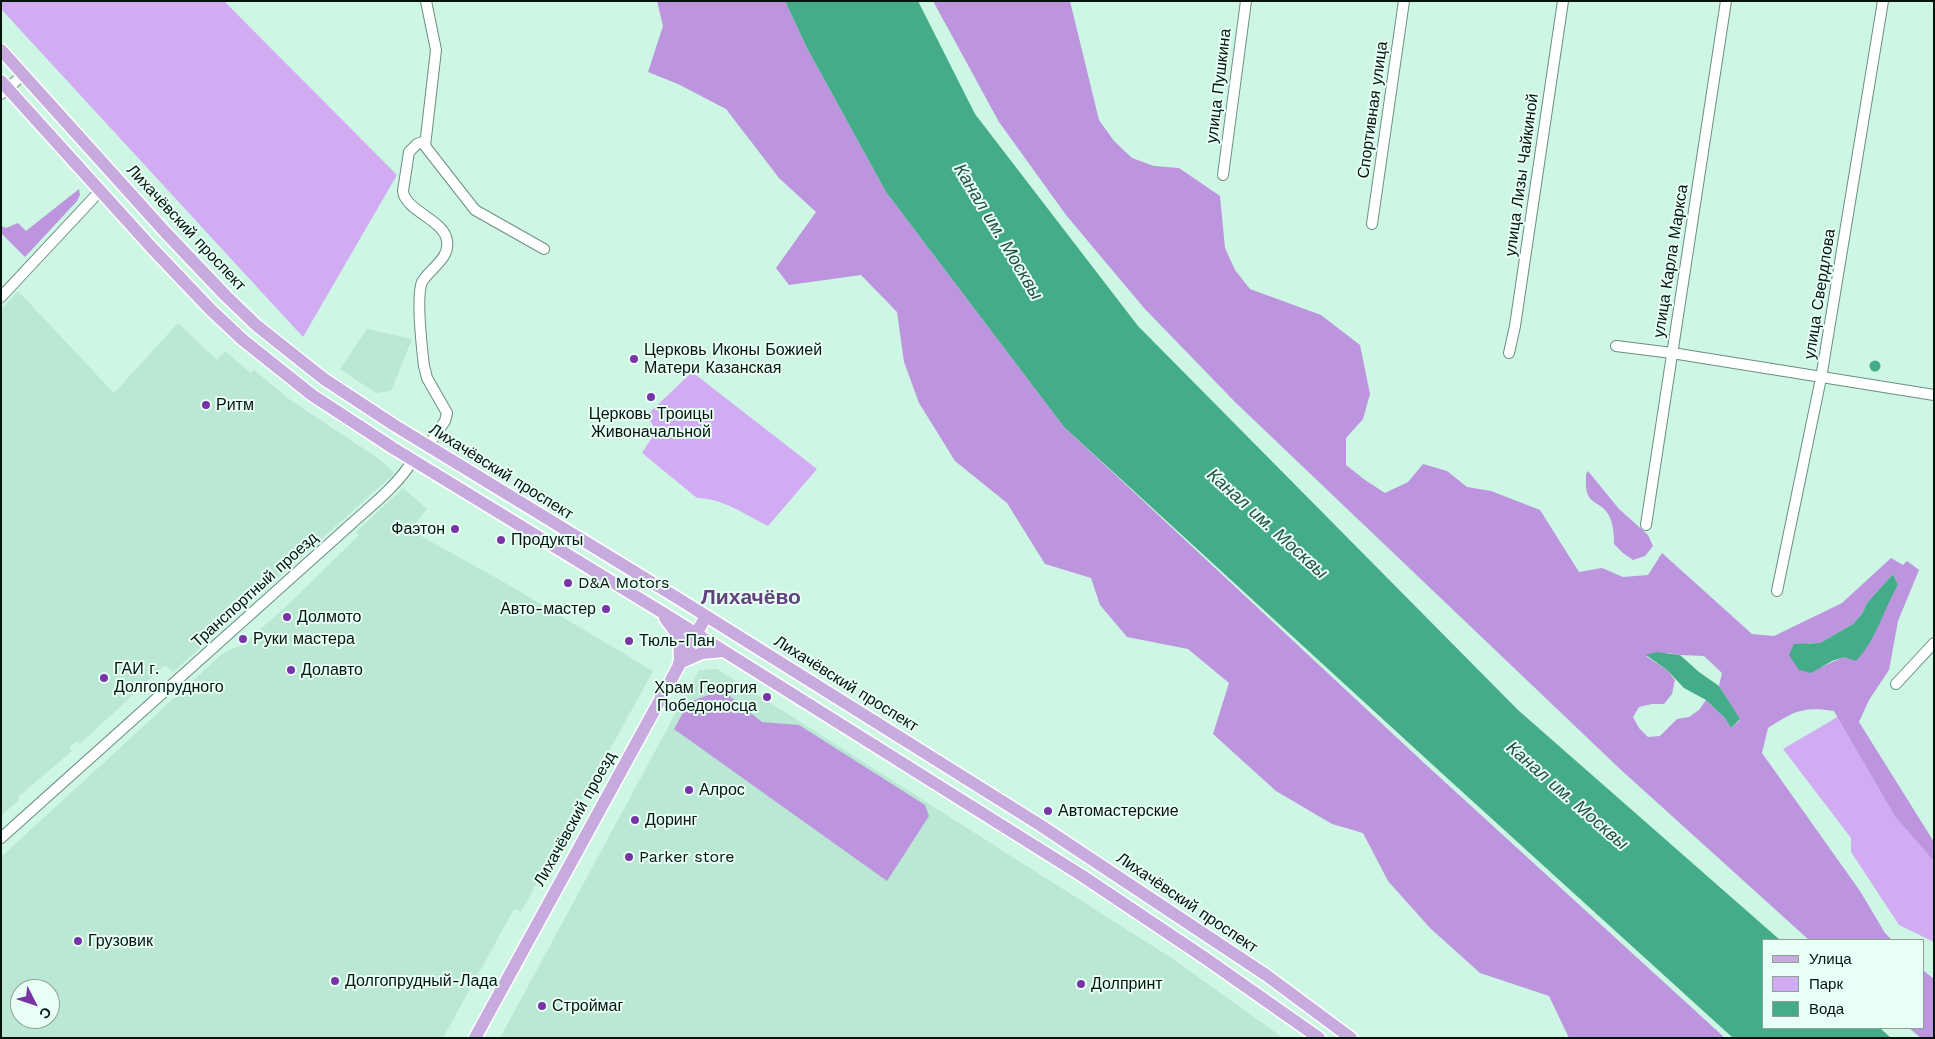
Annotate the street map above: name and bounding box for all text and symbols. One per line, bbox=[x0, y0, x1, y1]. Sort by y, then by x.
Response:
street label: улица Пушкина bbox=[1202, 28, 1236, 144]
street label: Спортивная улица bbox=[1354, 40, 1392, 180]
street label: улица Лизы Чайкиной bbox=[1501, 92, 1543, 258]
water label: Канал им. Москвы bbox=[949, 160, 1047, 304]
street label: Лихачёвский проспект bbox=[122, 161, 250, 295]
street label: улица Карла Маркса bbox=[1649, 183, 1693, 339]
street label: улица Свердлова bbox=[1800, 227, 1840, 361]
place label: Церковь Иконы Божией Матери Казанская bbox=[644, 340, 822, 378]
marker: Церковь Иконы Божией Матери Казанская bbox=[628, 353, 640, 365]
marker: Церковь Троицы Живоначальной bbox=[645, 391, 657, 403]
place label: Ритм bbox=[216, 395, 254, 415]
marker: Ритм bbox=[200, 399, 212, 411]
place label: Церковь Троицы Живоначальной bbox=[589, 404, 713, 442]
street label: Лихачёвский проспект bbox=[425, 420, 577, 524]
water label: Канал им. Москвы bbox=[1202, 464, 1332, 584]
place label: Фаэтон bbox=[391, 519, 445, 539]
marker: Фаэтон bbox=[449, 523, 461, 535]
street label: Транспортный проезд bbox=[188, 528, 322, 652]
place label: Продукты bbox=[511, 530, 583, 550]
marker: Продукты bbox=[495, 534, 507, 546]
place label: D&A Motors bbox=[578, 573, 669, 593]
marker: D&A Motors bbox=[562, 577, 574, 589]
district label: Лихачёво bbox=[701, 585, 801, 611]
place label: Авто-мастер bbox=[500, 599, 596, 619]
marker: Авто-мастер bbox=[600, 603, 612, 615]
place label: Долмото bbox=[297, 607, 361, 627]
marker: Долмото bbox=[281, 611, 293, 623]
place label: Руки мастера bbox=[253, 629, 355, 649]
place label: Тюль-Пан bbox=[639, 631, 715, 651]
street label: Лихачёвский проспект bbox=[770, 632, 922, 736]
marker: Руки мастера bbox=[237, 633, 249, 645]
marker: Тюль-Пан bbox=[623, 635, 635, 647]
place label: ГАИ г. Долгопрудного bbox=[114, 659, 224, 697]
place label: Долавто bbox=[301, 660, 363, 680]
marker: Долавто bbox=[285, 664, 297, 676]
marker: ГАИ г. Долгопрудного bbox=[98, 672, 110, 684]
place label: Храм Георгия Победоносца bbox=[654, 678, 757, 716]
marker: Храм Георгия Победоносца bbox=[761, 691, 773, 703]
water label: Канал им. Москвы bbox=[1502, 737, 1632, 855]
street label: Лихачёвский проезд bbox=[530, 748, 620, 890]
place label: Алрос bbox=[699, 780, 745, 800]
marker: Алрос bbox=[683, 784, 695, 796]
place label: Автомастерские bbox=[1058, 801, 1179, 821]
marker: Автомастерские bbox=[1042, 805, 1054, 817]
place label: Доринг bbox=[645, 810, 697, 830]
marker: Доринг bbox=[629, 814, 641, 826]
place label: Parker store bbox=[639, 847, 735, 867]
street label: Лихачёвский проспект bbox=[1113, 849, 1261, 957]
marker: Parker store bbox=[623, 851, 635, 863]
place label: Грузовик bbox=[88, 931, 153, 951]
marker: Грузовик bbox=[72, 935, 84, 947]
legend bbox=[1762, 939, 1925, 1029]
text: Улица bbox=[1809, 950, 1852, 968]
place label: Долгопрудный-Лада bbox=[345, 971, 498, 991]
place label: Долпринт bbox=[1091, 974, 1163, 994]
marker: Долгопрудный-Лада bbox=[329, 975, 341, 987]
text: Парк bbox=[1809, 975, 1843, 993]
marker: Долпринт bbox=[1075, 978, 1087, 990]
north arrow bbox=[10, 979, 60, 1029]
place label: Строймаг bbox=[552, 996, 623, 1016]
marker: Строймаг bbox=[536, 1000, 548, 1012]
text: Вода bbox=[1809, 1000, 1844, 1018]
text: С bbox=[36, 1004, 55, 1022]

